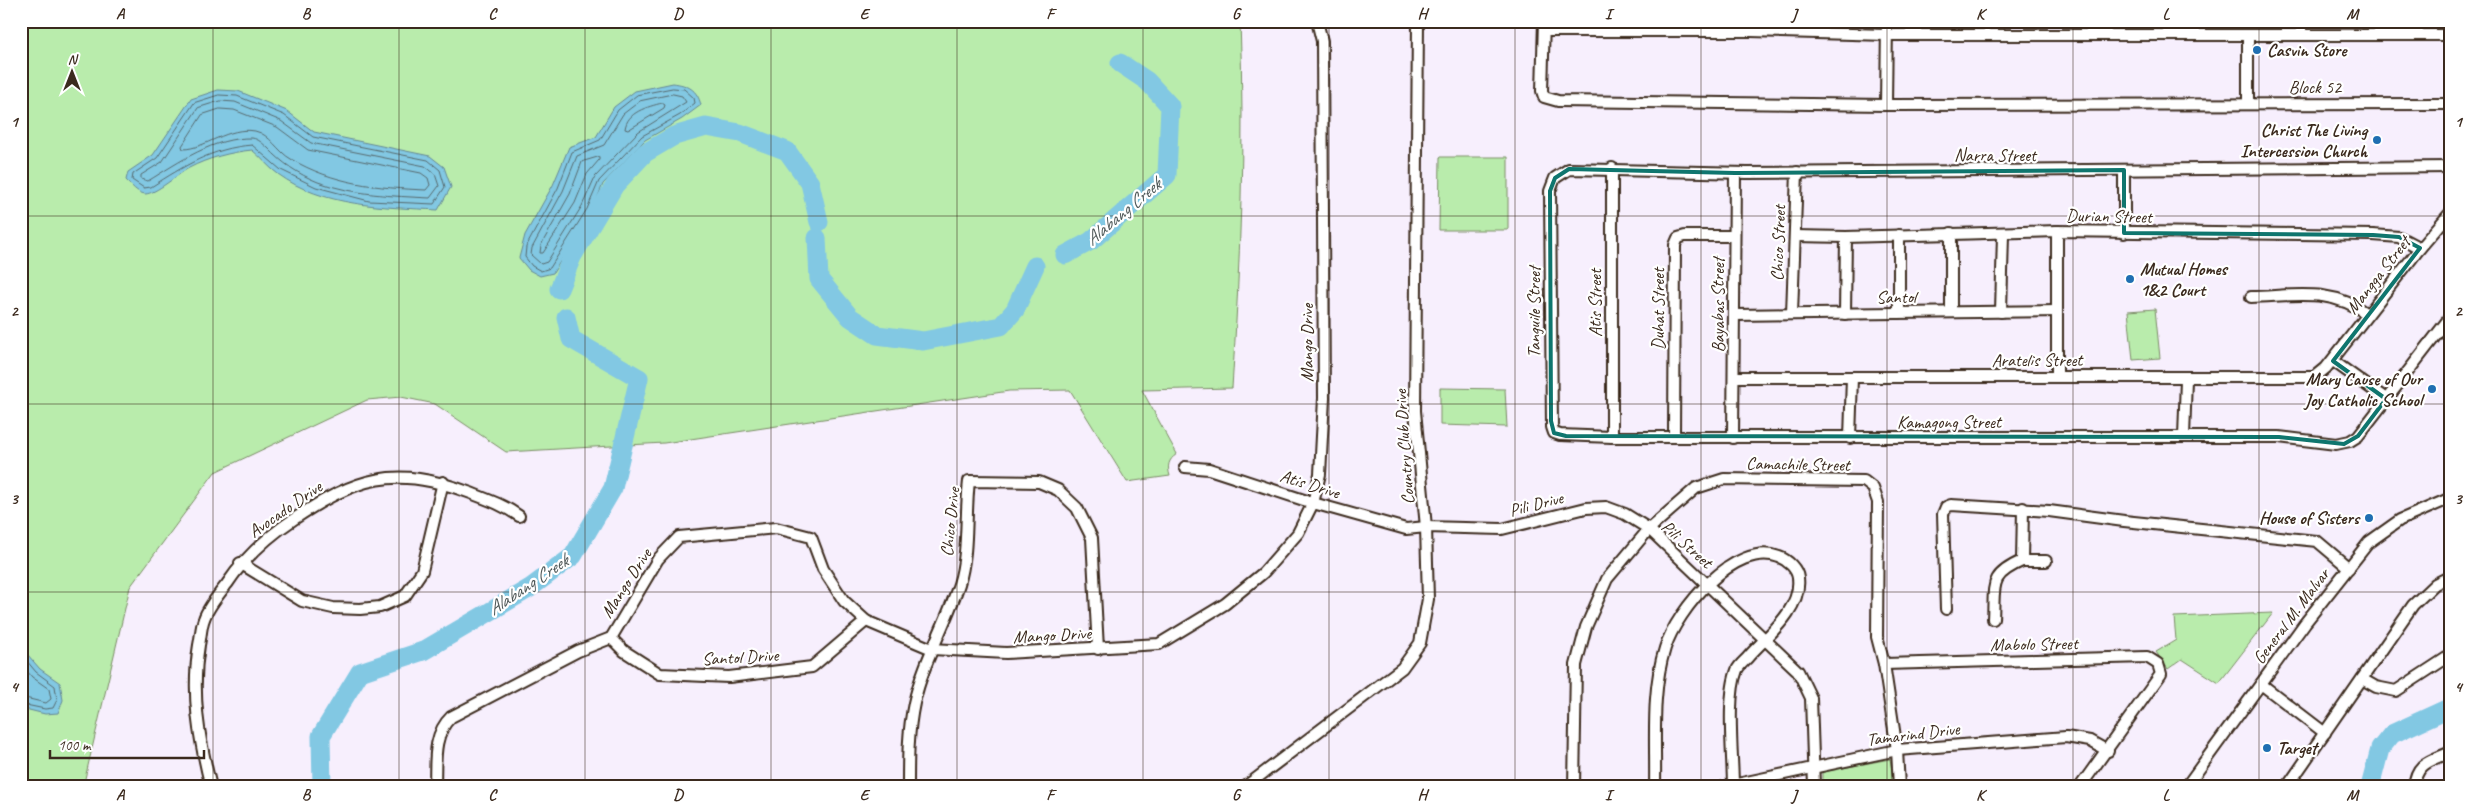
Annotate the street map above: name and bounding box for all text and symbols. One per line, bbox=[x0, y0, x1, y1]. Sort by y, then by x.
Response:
text: A bbox=[116, 4, 126, 24]
text: B bbox=[302, 4, 312, 24]
text: C bbox=[488, 4, 498, 24]
text: D bbox=[673, 4, 684, 24]
text: E bbox=[860, 4, 871, 24]
text: F bbox=[1046, 4, 1057, 24]
text: G bbox=[1232, 4, 1242, 24]
text: H bbox=[1417, 4, 1429, 24]
text: I bbox=[1605, 4, 1615, 24]
text: J bbox=[1790, 4, 1799, 24]
text: K bbox=[1976, 4, 1988, 24]
text: L bbox=[2163, 4, 2171, 24]
text: M bbox=[2346, 4, 2360, 24]
place label: Casvin Store bbox=[2267, 39, 2348, 61]
marker: Casvin Store bbox=[2251, 44, 2263, 56]
north arrow bbox=[48, 48, 98, 98]
text: N bbox=[68, 51, 79, 68]
street label: Block 52 bbox=[2289, 76, 2343, 98]
text: 1 bbox=[10, 112, 19, 132]
text: 1 bbox=[2454, 112, 2463, 132]
place label: Christ The Living Intercession Church bbox=[2240, 119, 2369, 162]
marker: Christ The Living Intercession Church bbox=[2371, 134, 2383, 146]
street label: Narra Street bbox=[1954, 144, 2038, 166]
water label: Alabang Creek bbox=[1080, 171, 1169, 251]
street label: Chico Street bbox=[1766, 203, 1790, 281]
street label: Durian Street bbox=[2066, 204, 2154, 228]
street label: Mangga Street bbox=[2341, 229, 2417, 318]
street label: Bayabas Street bbox=[1707, 254, 1729, 353]
place label: Mutual Homes 1&2 Court bbox=[2140, 258, 2228, 301]
street label: Tanguile Street bbox=[1523, 263, 1545, 358]
street label: Duhat Street bbox=[1647, 266, 1669, 350]
street label: Atis Street bbox=[1584, 267, 1606, 337]
marker: Mutual Homes 1&2 Court bbox=[2124, 273, 2136, 285]
street label: Santol bbox=[1876, 286, 1919, 308]
text: 2 bbox=[10, 301, 19, 321]
text: 2 bbox=[2454, 301, 2463, 321]
street label: Mango Drive bbox=[1296, 303, 1318, 382]
street label: Aratelis Street bbox=[1992, 349, 2084, 371]
place label: Mary Cause of Our Joy Catholic School bbox=[2303, 368, 2426, 411]
marker: Mary Cause of Our Joy Catholic School bbox=[2426, 383, 2438, 395]
street label: Country Club Drive bbox=[1389, 388, 1419, 505]
street label: Kamagong Street bbox=[1897, 411, 2003, 433]
street label: Camachile Street bbox=[1746, 452, 1852, 476]
street label: Atis Drive bbox=[1278, 465, 1343, 504]
street label: Avocado Drive bbox=[244, 475, 327, 542]
street label: Chico Drive bbox=[935, 485, 965, 558]
street label: Pili Drive bbox=[1507, 486, 1566, 521]
text: 3 bbox=[10, 489, 19, 509]
text: 3 bbox=[2454, 489, 2463, 509]
place label: House of Sisters bbox=[2259, 507, 2361, 529]
marker: House of Sisters bbox=[2363, 512, 2375, 524]
street label: Pili Street bbox=[1657, 515, 1719, 574]
street label: Mango Drive bbox=[596, 543, 657, 622]
water label: Alabang Creek bbox=[483, 547, 576, 621]
street label: General M. Malvar bbox=[2248, 563, 2335, 668]
street label: Mango Drive bbox=[1012, 622, 1093, 648]
street label: Mabolo Street bbox=[1990, 632, 2080, 656]
street label: Santol Drive bbox=[701, 644, 780, 670]
text: 4 bbox=[10, 677, 19, 697]
text: 4 bbox=[2454, 677, 2463, 697]
street label: Tamarind Drive bbox=[1865, 717, 1962, 751]
scale bar bbox=[50, 728, 204, 760]
text: 100 m bbox=[58, 736, 92, 755]
place label: Target bbox=[2277, 737, 2320, 759]
marker: Target bbox=[2261, 742, 2273, 754]
text: A bbox=[116, 785, 126, 805]
text: B bbox=[302, 785, 312, 805]
text: C bbox=[488, 785, 498, 805]
text: D bbox=[673, 785, 684, 805]
text: E bbox=[860, 785, 871, 805]
text: F bbox=[1046, 785, 1057, 805]
text: G bbox=[1232, 785, 1242, 805]
text: H bbox=[1417, 785, 1429, 805]
text: I bbox=[1605, 785, 1615, 805]
text: J bbox=[1790, 785, 1799, 805]
text: K bbox=[1976, 785, 1988, 805]
text: L bbox=[2163, 785, 2171, 805]
text: M bbox=[2346, 785, 2360, 805]

